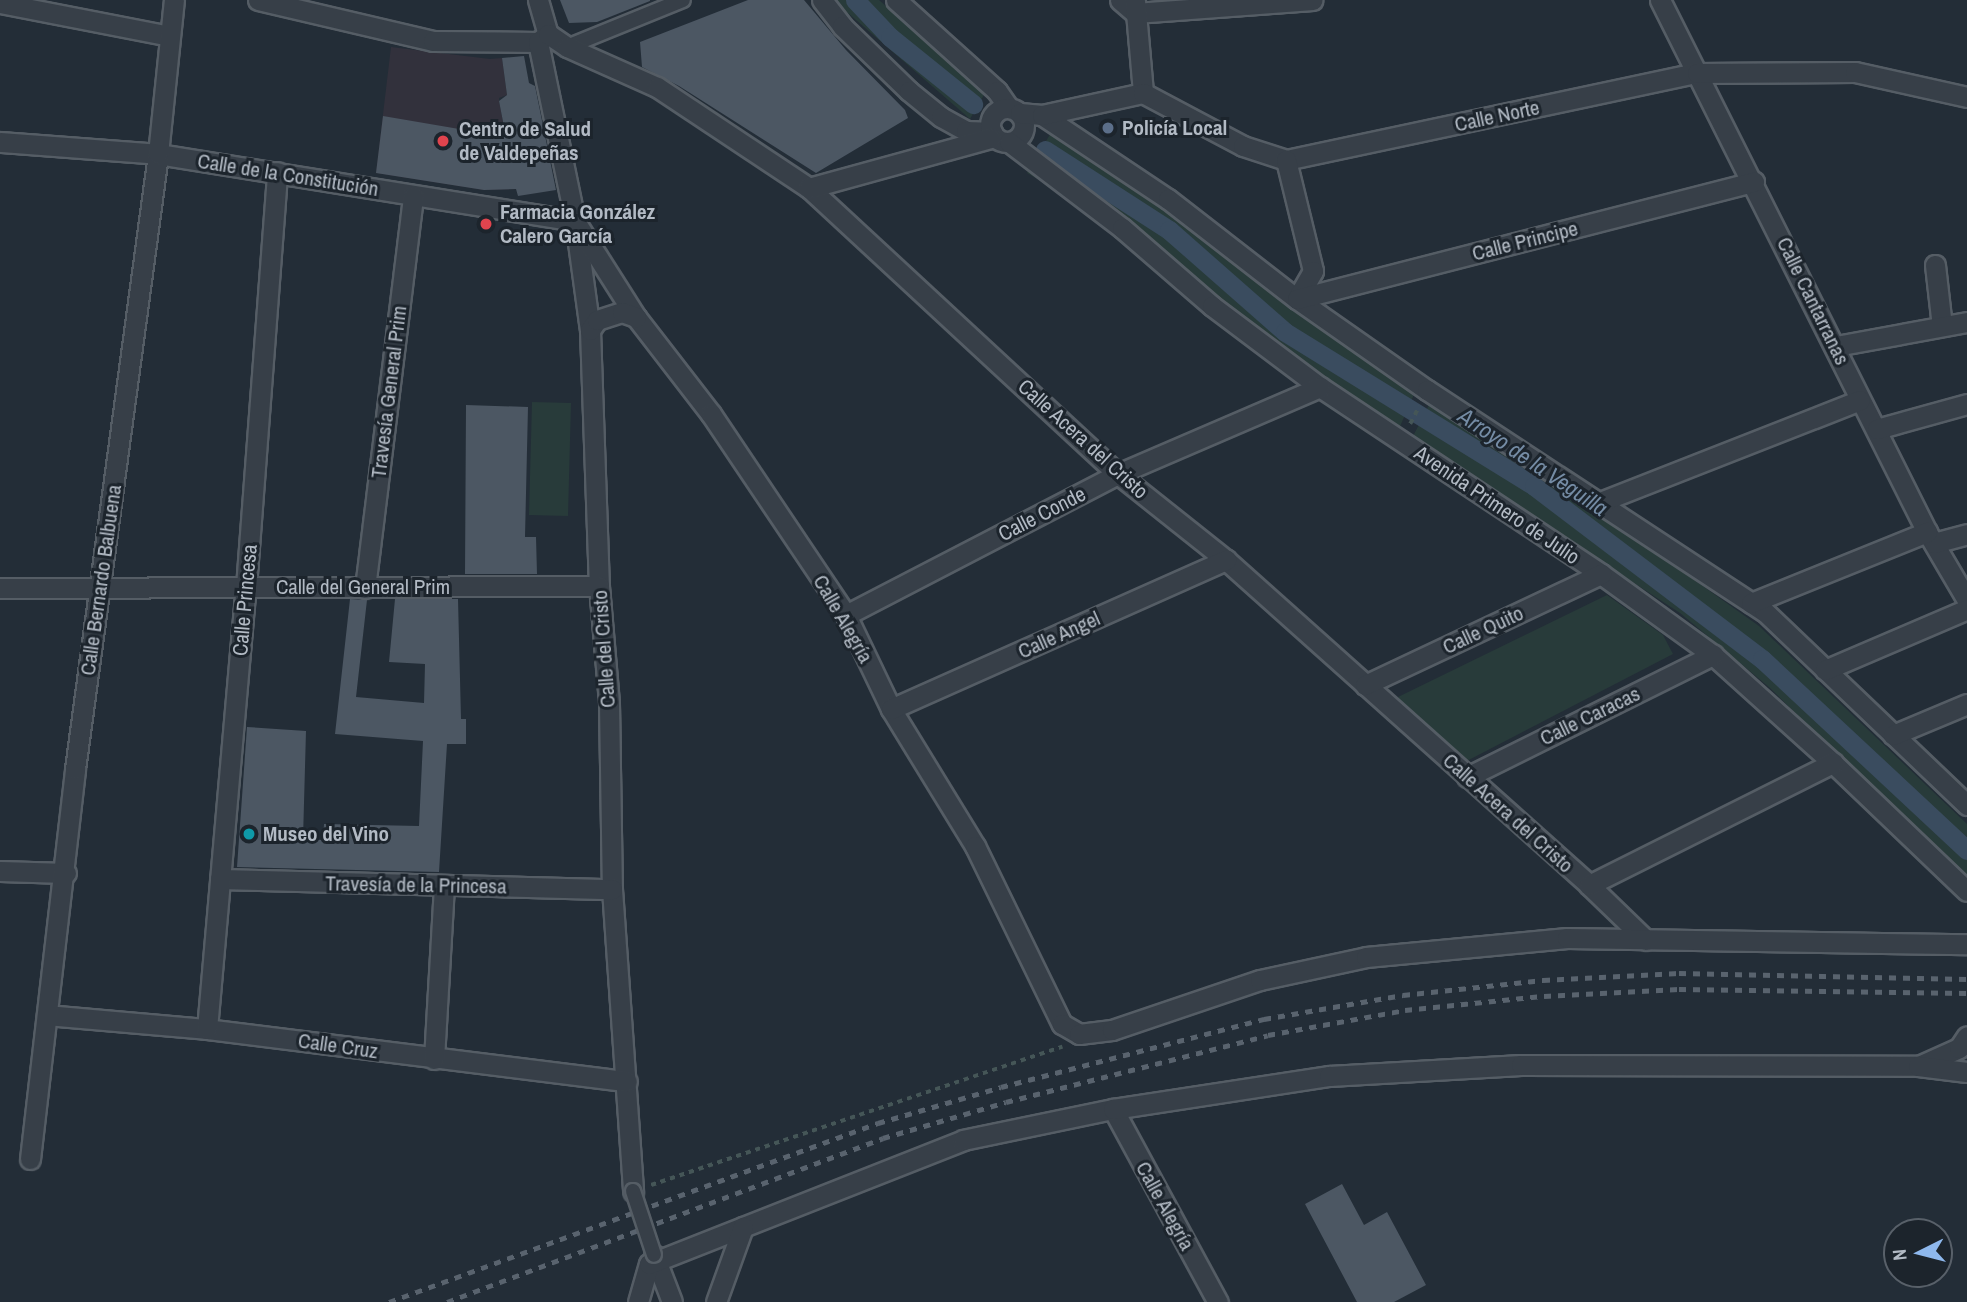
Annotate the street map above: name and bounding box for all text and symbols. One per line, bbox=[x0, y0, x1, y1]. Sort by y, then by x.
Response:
street label: Calle Norte bbox=[1452, 95, 1542, 137]
place label: Policía Local bbox=[1122, 115, 1227, 141]
place label: Centro de Salud de Valdepeñas bbox=[459, 116, 591, 166]
marker: Policía Local bbox=[1100, 120, 1116, 136]
marker: Centro de Salud de Valdepeñas bbox=[433, 131, 453, 151]
street label: Calle de la Constitución bbox=[196, 148, 380, 202]
place label: Farmacia González Calero García bbox=[500, 199, 655, 249]
marker: Farmacia González Calero García bbox=[478, 216, 494, 232]
street label: Calle Principe bbox=[1469, 216, 1581, 266]
street label: Calle Cantarranas bbox=[1771, 233, 1855, 369]
street label: Travesía General Prim bbox=[366, 304, 412, 480]
street label: Calle Acera del Cristo bbox=[1012, 374, 1154, 504]
water label: Arroyo de la Veguilla bbox=[1453, 402, 1613, 522]
street label: Avenida Primero de Julio bbox=[1410, 440, 1584, 570]
street label: Calle Conde bbox=[994, 481, 1090, 547]
street label: Calle Bernardo Balbuena bbox=[75, 483, 127, 677]
street label: Calle Princesa bbox=[228, 543, 262, 657]
street label: Calle Alegría bbox=[807, 570, 879, 668]
street label: Calle del General Prim bbox=[276, 574, 450, 600]
street label: Calle del Cristo bbox=[587, 589, 621, 709]
street label: Calle Quito bbox=[1439, 600, 1527, 660]
street label: Calle Angel bbox=[1014, 606, 1104, 664]
street label: Calle Caracas bbox=[1536, 681, 1644, 751]
street label: Calle Acera del Cristo bbox=[1437, 748, 1579, 878]
place label: Museo del Vino bbox=[263, 821, 389, 847]
marker: Museo del Vino bbox=[241, 826, 257, 842]
street label: Travesía de la Princesa bbox=[325, 871, 507, 899]
street label: Calle Cruz bbox=[296, 1028, 380, 1064]
street label: Calle Alegría bbox=[1130, 1157, 1200, 1255]
north arrow bbox=[1883, 1218, 1953, 1288]
text: N bbox=[1886, 1248, 1913, 1262]

